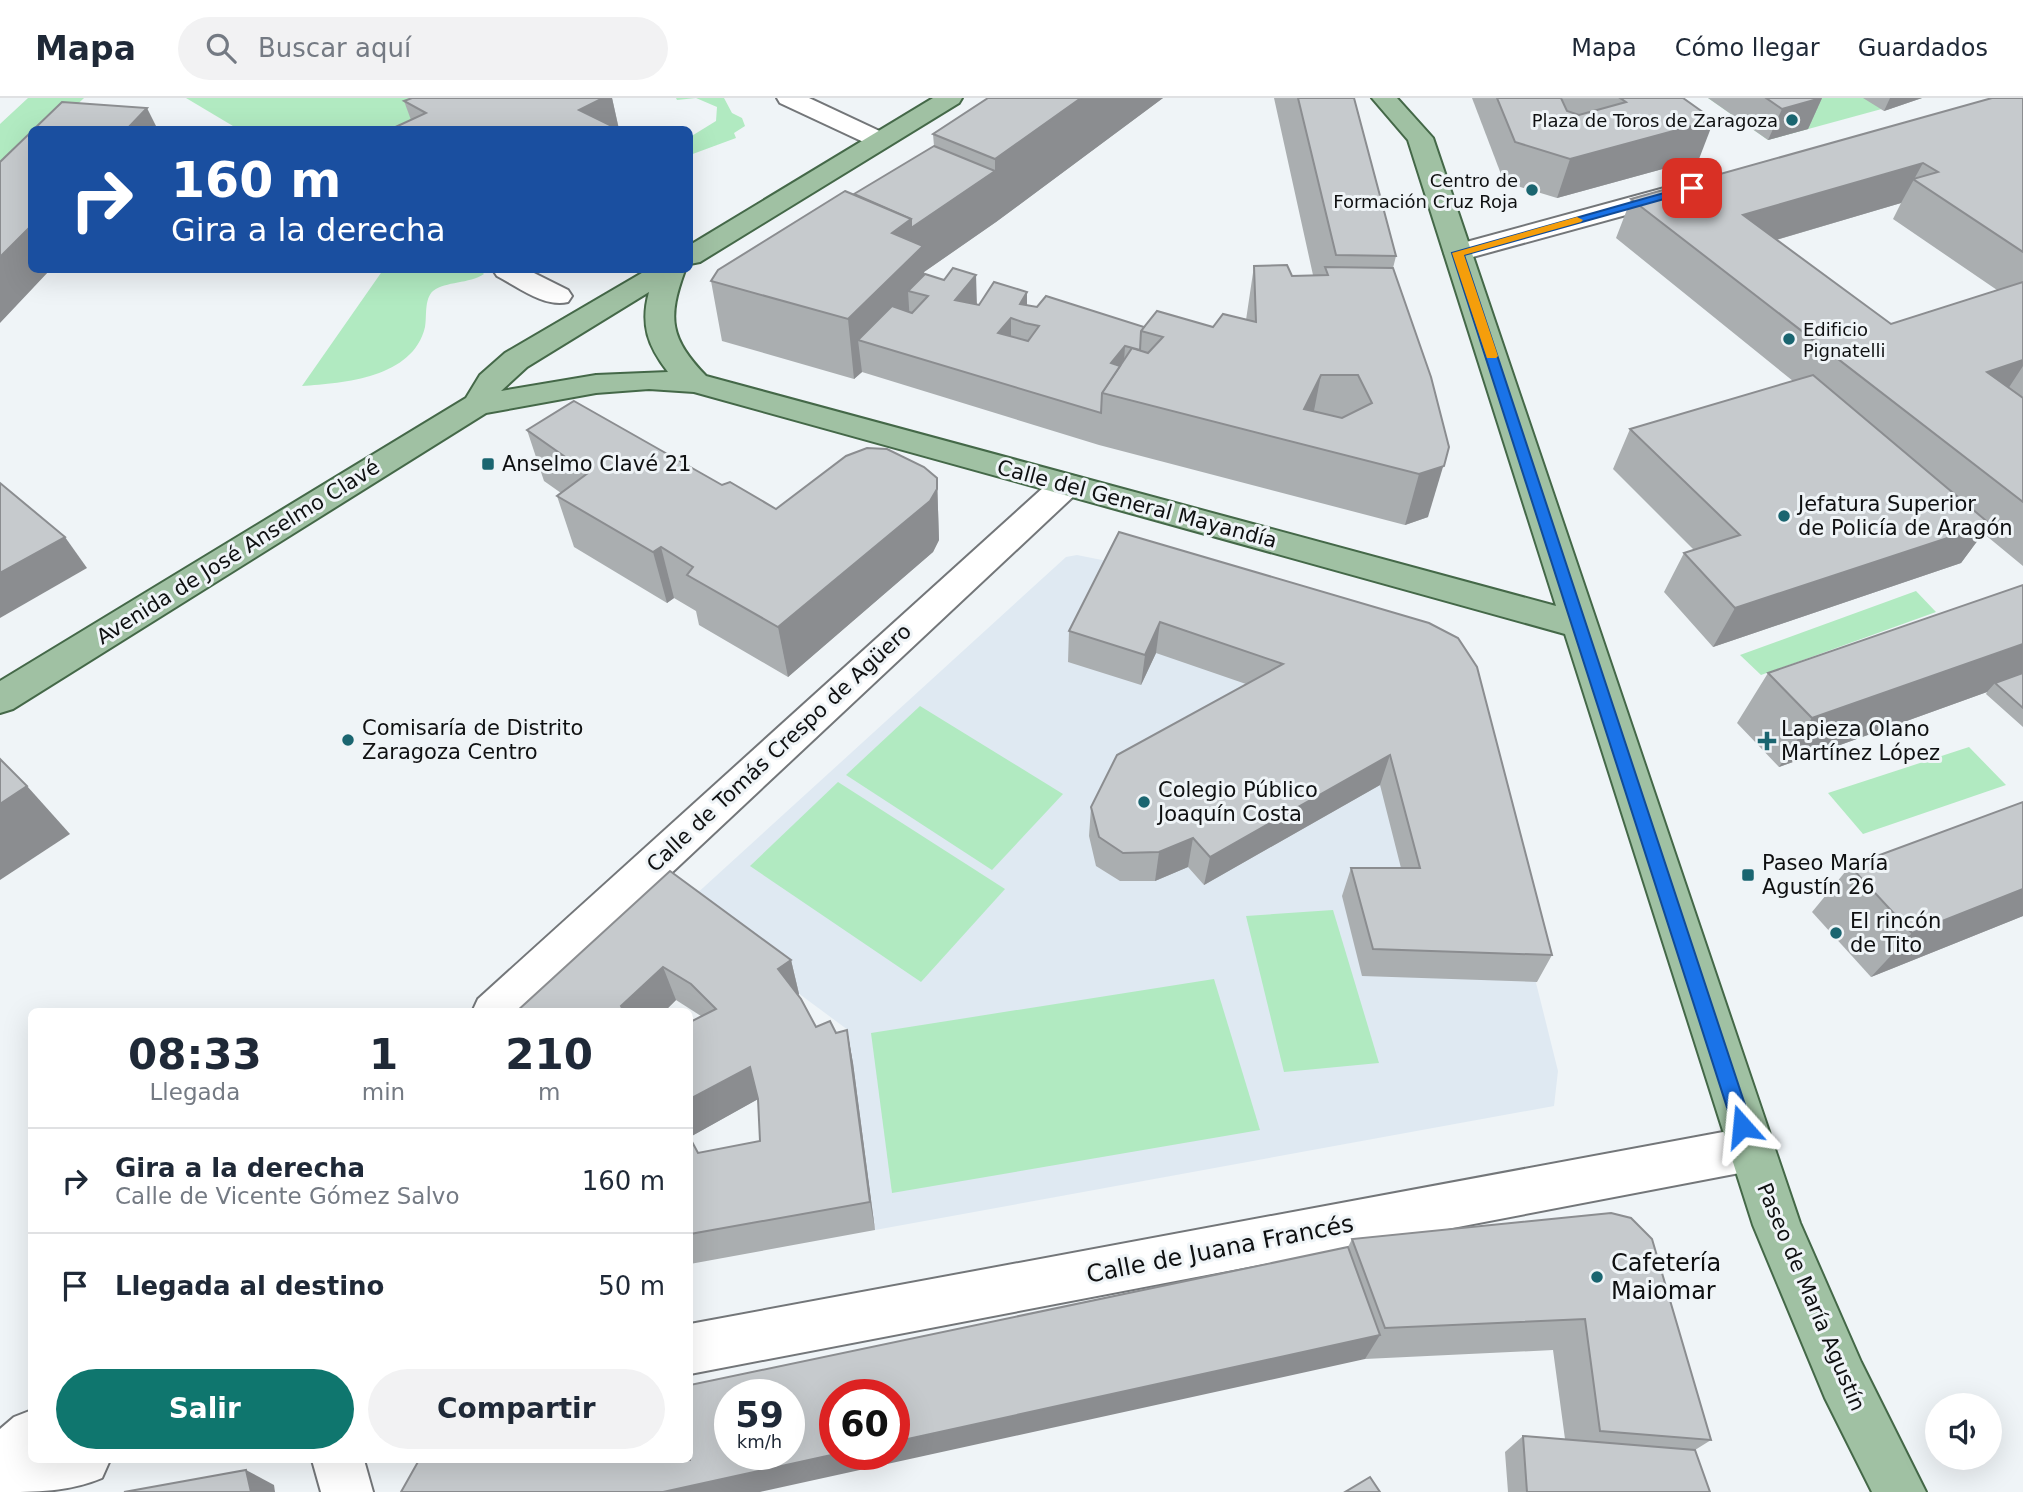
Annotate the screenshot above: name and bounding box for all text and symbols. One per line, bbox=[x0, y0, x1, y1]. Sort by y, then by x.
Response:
search box bbox=[178, 17, 668, 80]
text: Mapa bbox=[35, 29, 136, 68]
icon: search bbox=[202, 29, 240, 67]
text: Buscar aquí bbox=[258, 33, 411, 63]
text: Mapa bbox=[1571, 34, 1637, 62]
text: Cómo llegar bbox=[1675, 34, 1820, 62]
text: Guardados bbox=[1858, 34, 1988, 62]
place label: Plaza de Toros de Zaragoza bbox=[1532, 110, 1778, 131]
marker: Plaza de Toros de Zaragoza bbox=[1784, 112, 1800, 128]
text: 160 m bbox=[171, 152, 341, 209]
icon: right bbox=[56, 154, 147, 245]
pin bbox=[1662, 158, 1722, 218]
icon: arrive bbox=[1673, 169, 1711, 207]
place label: Centro de Formación Cruz Roja bbox=[1333, 170, 1518, 212]
marker: Centro de Formación Cruz Roja bbox=[1524, 182, 1540, 198]
text: Gira a la derecha bbox=[171, 211, 446, 249]
place label: Edificio Pignatelli bbox=[1803, 319, 1885, 361]
marker: Edificio Pignatelli bbox=[1781, 331, 1797, 347]
place label: Anselmo Clavé 21 bbox=[502, 452, 691, 476]
street label: Avenida de José Anselmo Clavé bbox=[92, 455, 384, 649]
street label: Calle del General Mayandía bbox=[994, 455, 1280, 553]
marker: Anselmo Clavé 21 bbox=[480, 456, 496, 472]
place label: Jefatura Superior de Policía de Aragón bbox=[1796, 492, 2013, 540]
marker: Jefatura Superior de Policía de Aragón bbox=[1776, 508, 1792, 524]
street label: Calle de Tomás Crespo de Agüero bbox=[642, 619, 916, 877]
place label: Comisaría de Distrito Zaragoza Centro bbox=[362, 716, 583, 764]
place label: Lapieza Olano Martínez López bbox=[1781, 717, 1940, 765]
marker: Comisaría de Distrito Zaragoza Centro bbox=[340, 732, 356, 748]
marker: Lapieza Olano Martínez López bbox=[1759, 733, 1775, 749]
place label: Colegio Público Joaquín Costa bbox=[1156, 778, 1318, 826]
marker: Colegio Público Joaquín Costa bbox=[1136, 794, 1152, 810]
place label: Paseo María Agustín 26 bbox=[1762, 851, 1888, 899]
marker: Paseo María Agustín 26 bbox=[1740, 867, 1756, 883]
place label: El rincón de Tito bbox=[1850, 909, 1941, 957]
marker: El rincón de Tito bbox=[1828, 925, 1844, 941]
text: 08:33 bbox=[128, 1030, 262, 1079]
text: 1 bbox=[369, 1030, 398, 1079]
text: 210 bbox=[505, 1030, 593, 1079]
text: Llegada bbox=[150, 1079, 240, 1105]
text: min bbox=[362, 1079, 405, 1105]
text: m bbox=[538, 1079, 560, 1105]
position arrow bbox=[1705, 1089, 1779, 1163]
text: Gira a la derecha bbox=[115, 1153, 365, 1183]
icon: right bbox=[56, 1162, 94, 1200]
text: 160 m bbox=[582, 1166, 665, 1196]
street label: Paseo de María Agustín bbox=[1752, 1179, 1870, 1415]
text: Calle de Vicente Gómez Salvo bbox=[115, 1183, 460, 1209]
street label: Calle de Juana Francés bbox=[1084, 1209, 1356, 1289]
place label: Cafetería Maiomar bbox=[1611, 1249, 1721, 1305]
icon: arrive bbox=[56, 1267, 94, 1305]
marker: Cafetería Maiomar bbox=[1589, 1269, 1605, 1285]
text: Llegada al destino bbox=[115, 1271, 384, 1301]
text: 50 m bbox=[598, 1271, 665, 1301]
button: Salir bbox=[56, 1369, 354, 1449]
button: Compartir bbox=[368, 1369, 665, 1449]
speed limit sign: 60 bbox=[819, 1379, 910, 1470]
map controls bbox=[1925, 1393, 2002, 1470]
button: sound bbox=[1925, 1393, 2002, 1470]
text: 59 bbox=[735, 1395, 784, 1435]
text: km/h bbox=[737, 1431, 782, 1452]

